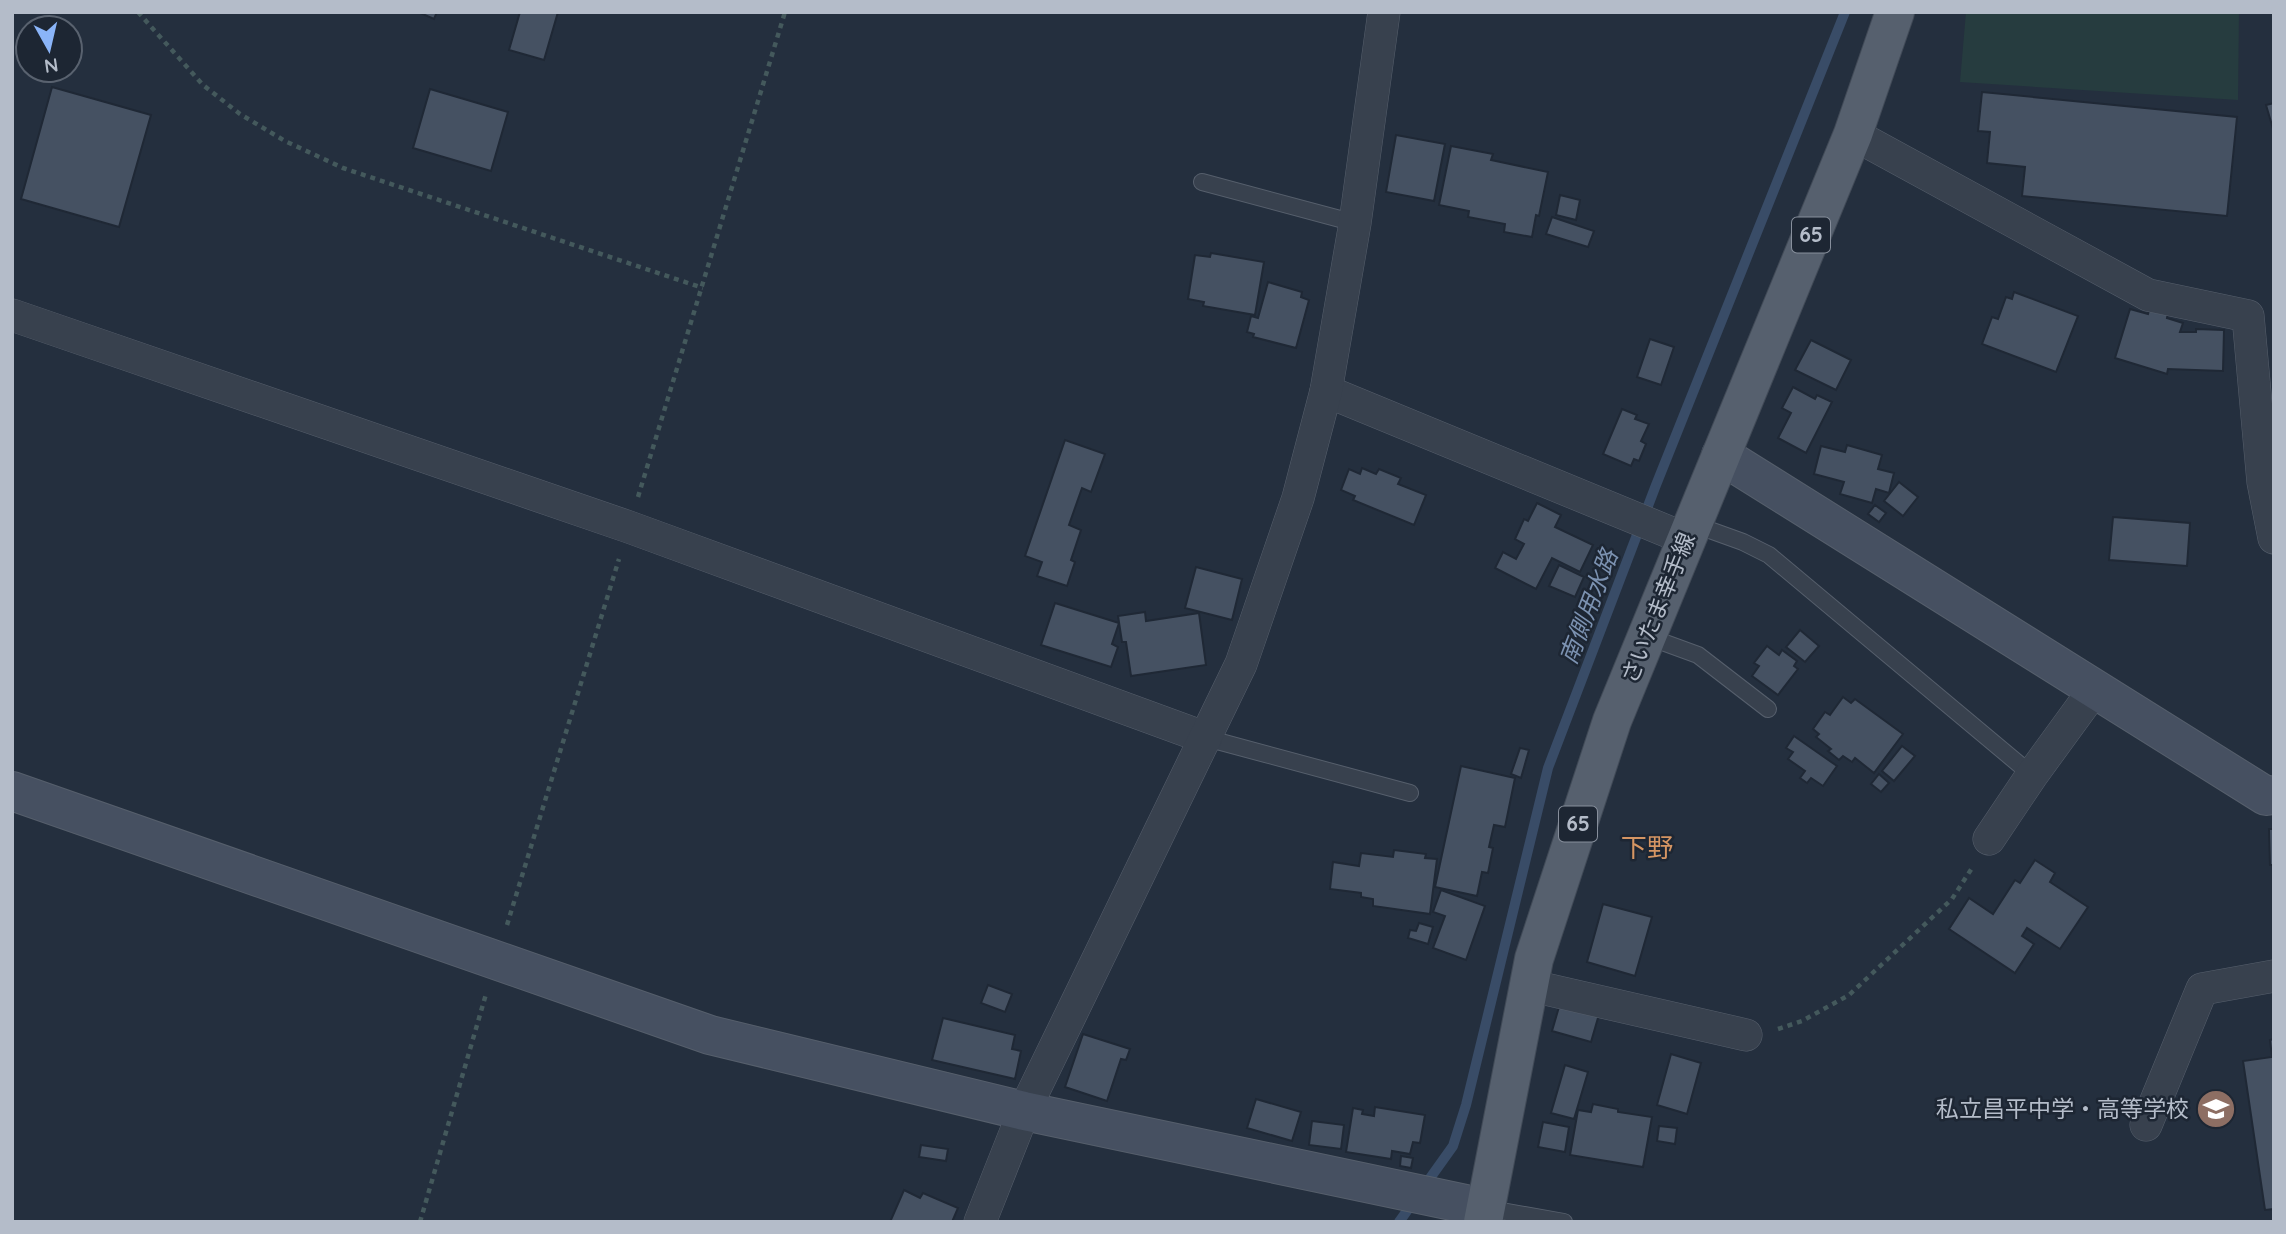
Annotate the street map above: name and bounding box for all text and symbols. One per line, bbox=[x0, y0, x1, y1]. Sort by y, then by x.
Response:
north arrow bbox=[14, 14, 84, 84]
text: N bbox=[43, 53, 60, 79]
road number: 65 bbox=[1792, 218, 1830, 252]
street label: さいたま幸手線 bbox=[1614, 528, 1701, 688]
water label: 南側用水路 bbox=[1553, 543, 1624, 668]
road number: 65 bbox=[1559, 806, 1597, 842]
district label: 下野 bbox=[1621, 831, 1673, 864]
school or university icon: 私立昌平中学・高等学校 bbox=[2195, 1088, 2237, 1130]
place label: 私立昌平中学・高等学校 bbox=[1936, 1094, 2189, 1123]

